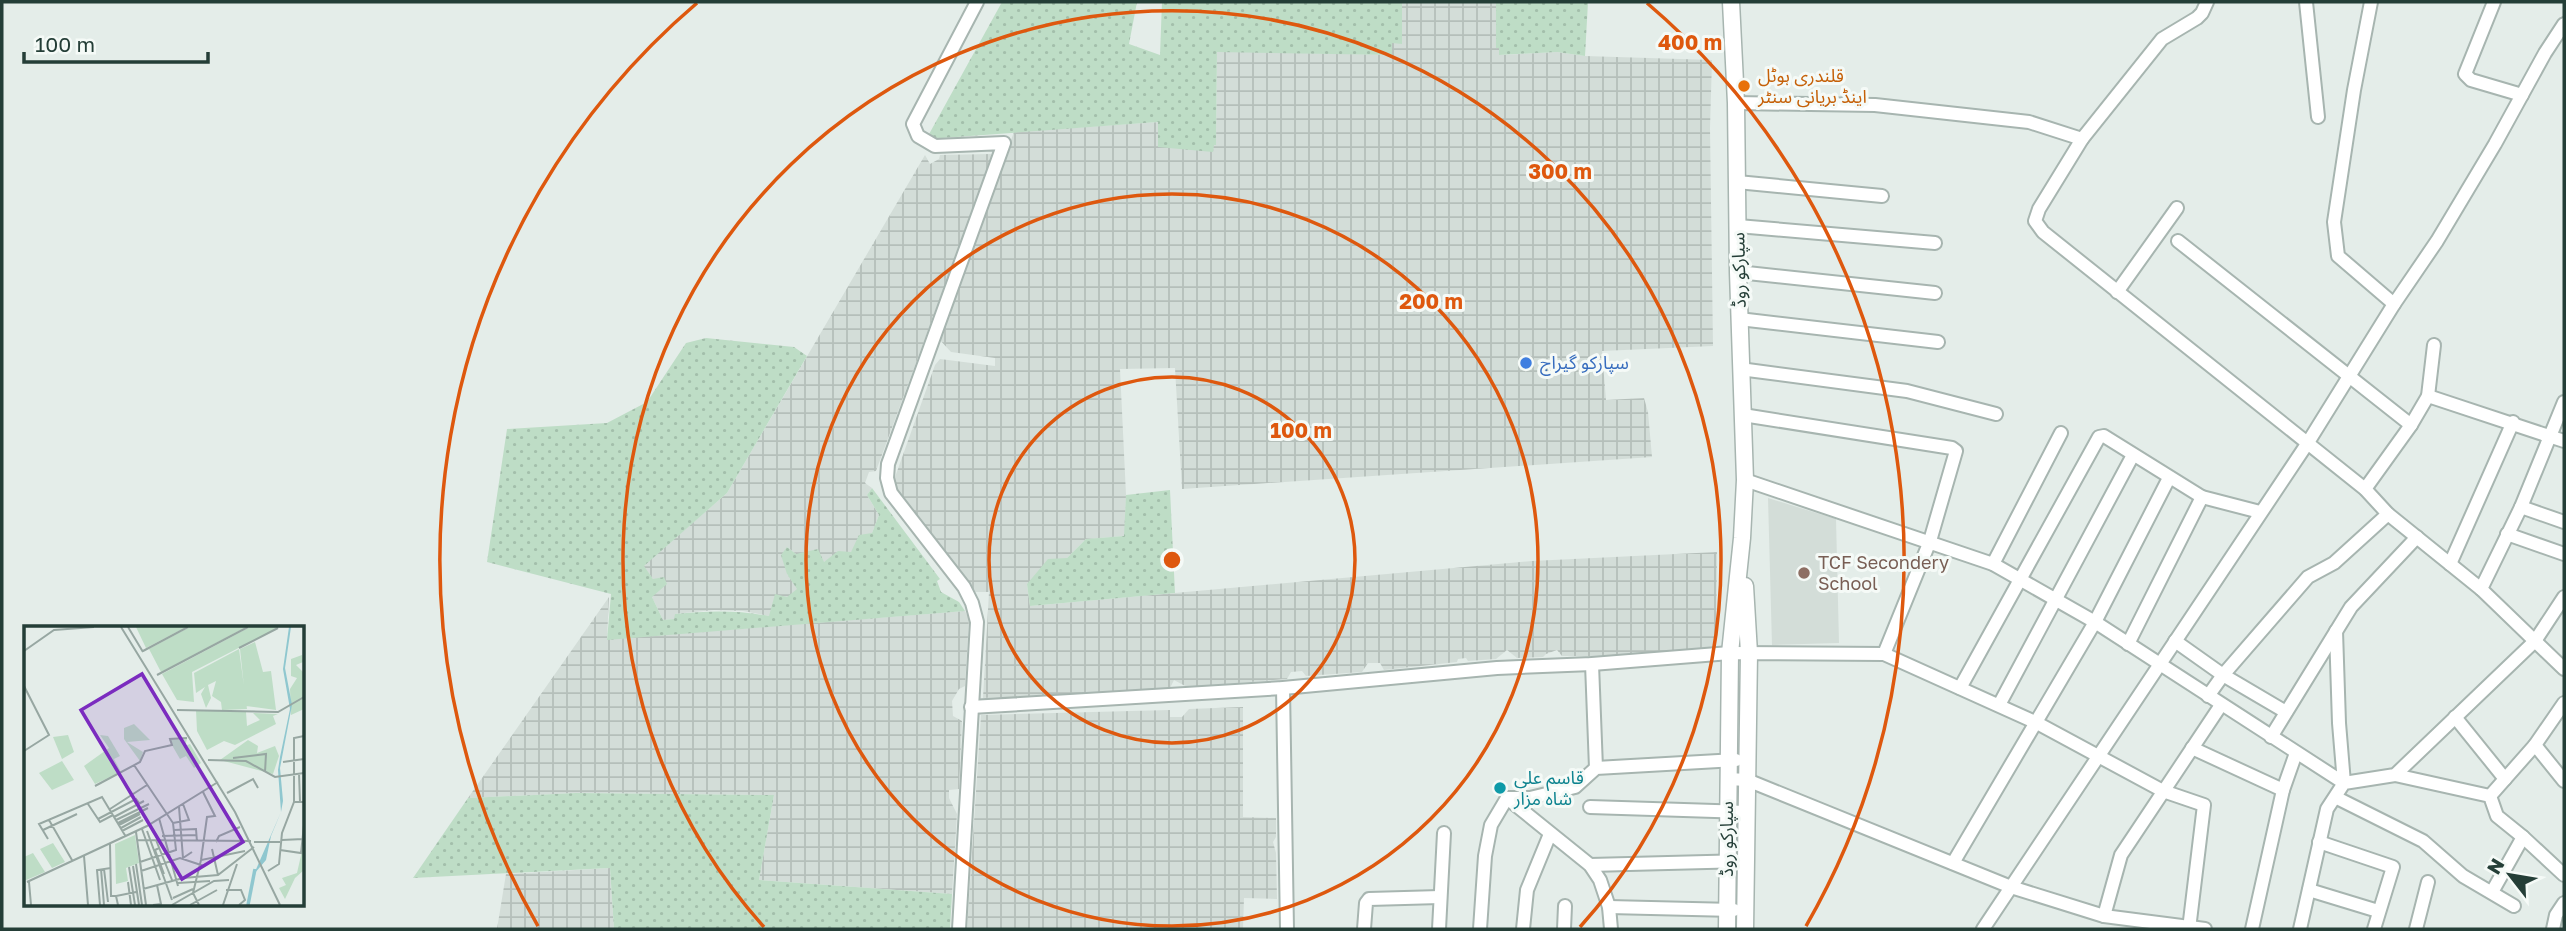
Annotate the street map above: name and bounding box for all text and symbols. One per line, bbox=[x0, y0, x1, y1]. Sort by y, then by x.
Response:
scale bar bbox=[24, 21, 208, 65]
text: 400 m bbox=[1658, 29, 1722, 55]
text: 100 m bbox=[35, 31, 95, 57]
place label: قلندری ہوٹل اینڈ بریانی سنٹر bbox=[1757, 64, 1867, 108]
marker: قلندری ہوٹل اینڈ بریانی سنٹر bbox=[1736, 78, 1752, 94]
text: 300 m bbox=[1528, 158, 1592, 184]
street label: سپارکو روڈ bbox=[1726, 232, 1751, 308]
text: 200 m bbox=[1399, 288, 1463, 314]
place label: سپارکو گیراج bbox=[1540, 351, 1629, 376]
marker: سپارکو گیراج bbox=[1518, 355, 1534, 371]
text: 100 m bbox=[1270, 417, 1332, 443]
centre of rings bbox=[1160, 548, 1184, 572]
place label: TCF Secondery School bbox=[1818, 551, 1949, 594]
marker: TCF Secondery School bbox=[1796, 565, 1812, 581]
inset map bbox=[24, 626, 304, 906]
place label: قاسم علی شاہ مزار bbox=[1513, 766, 1584, 810]
marker: قاسم علی شاہ مزار bbox=[1492, 780, 1508, 796]
street label: سپارکو روڈ bbox=[1715, 801, 1738, 877]
north arrow bbox=[2475, 840, 2545, 910]
text: N bbox=[2481, 854, 2509, 878]

